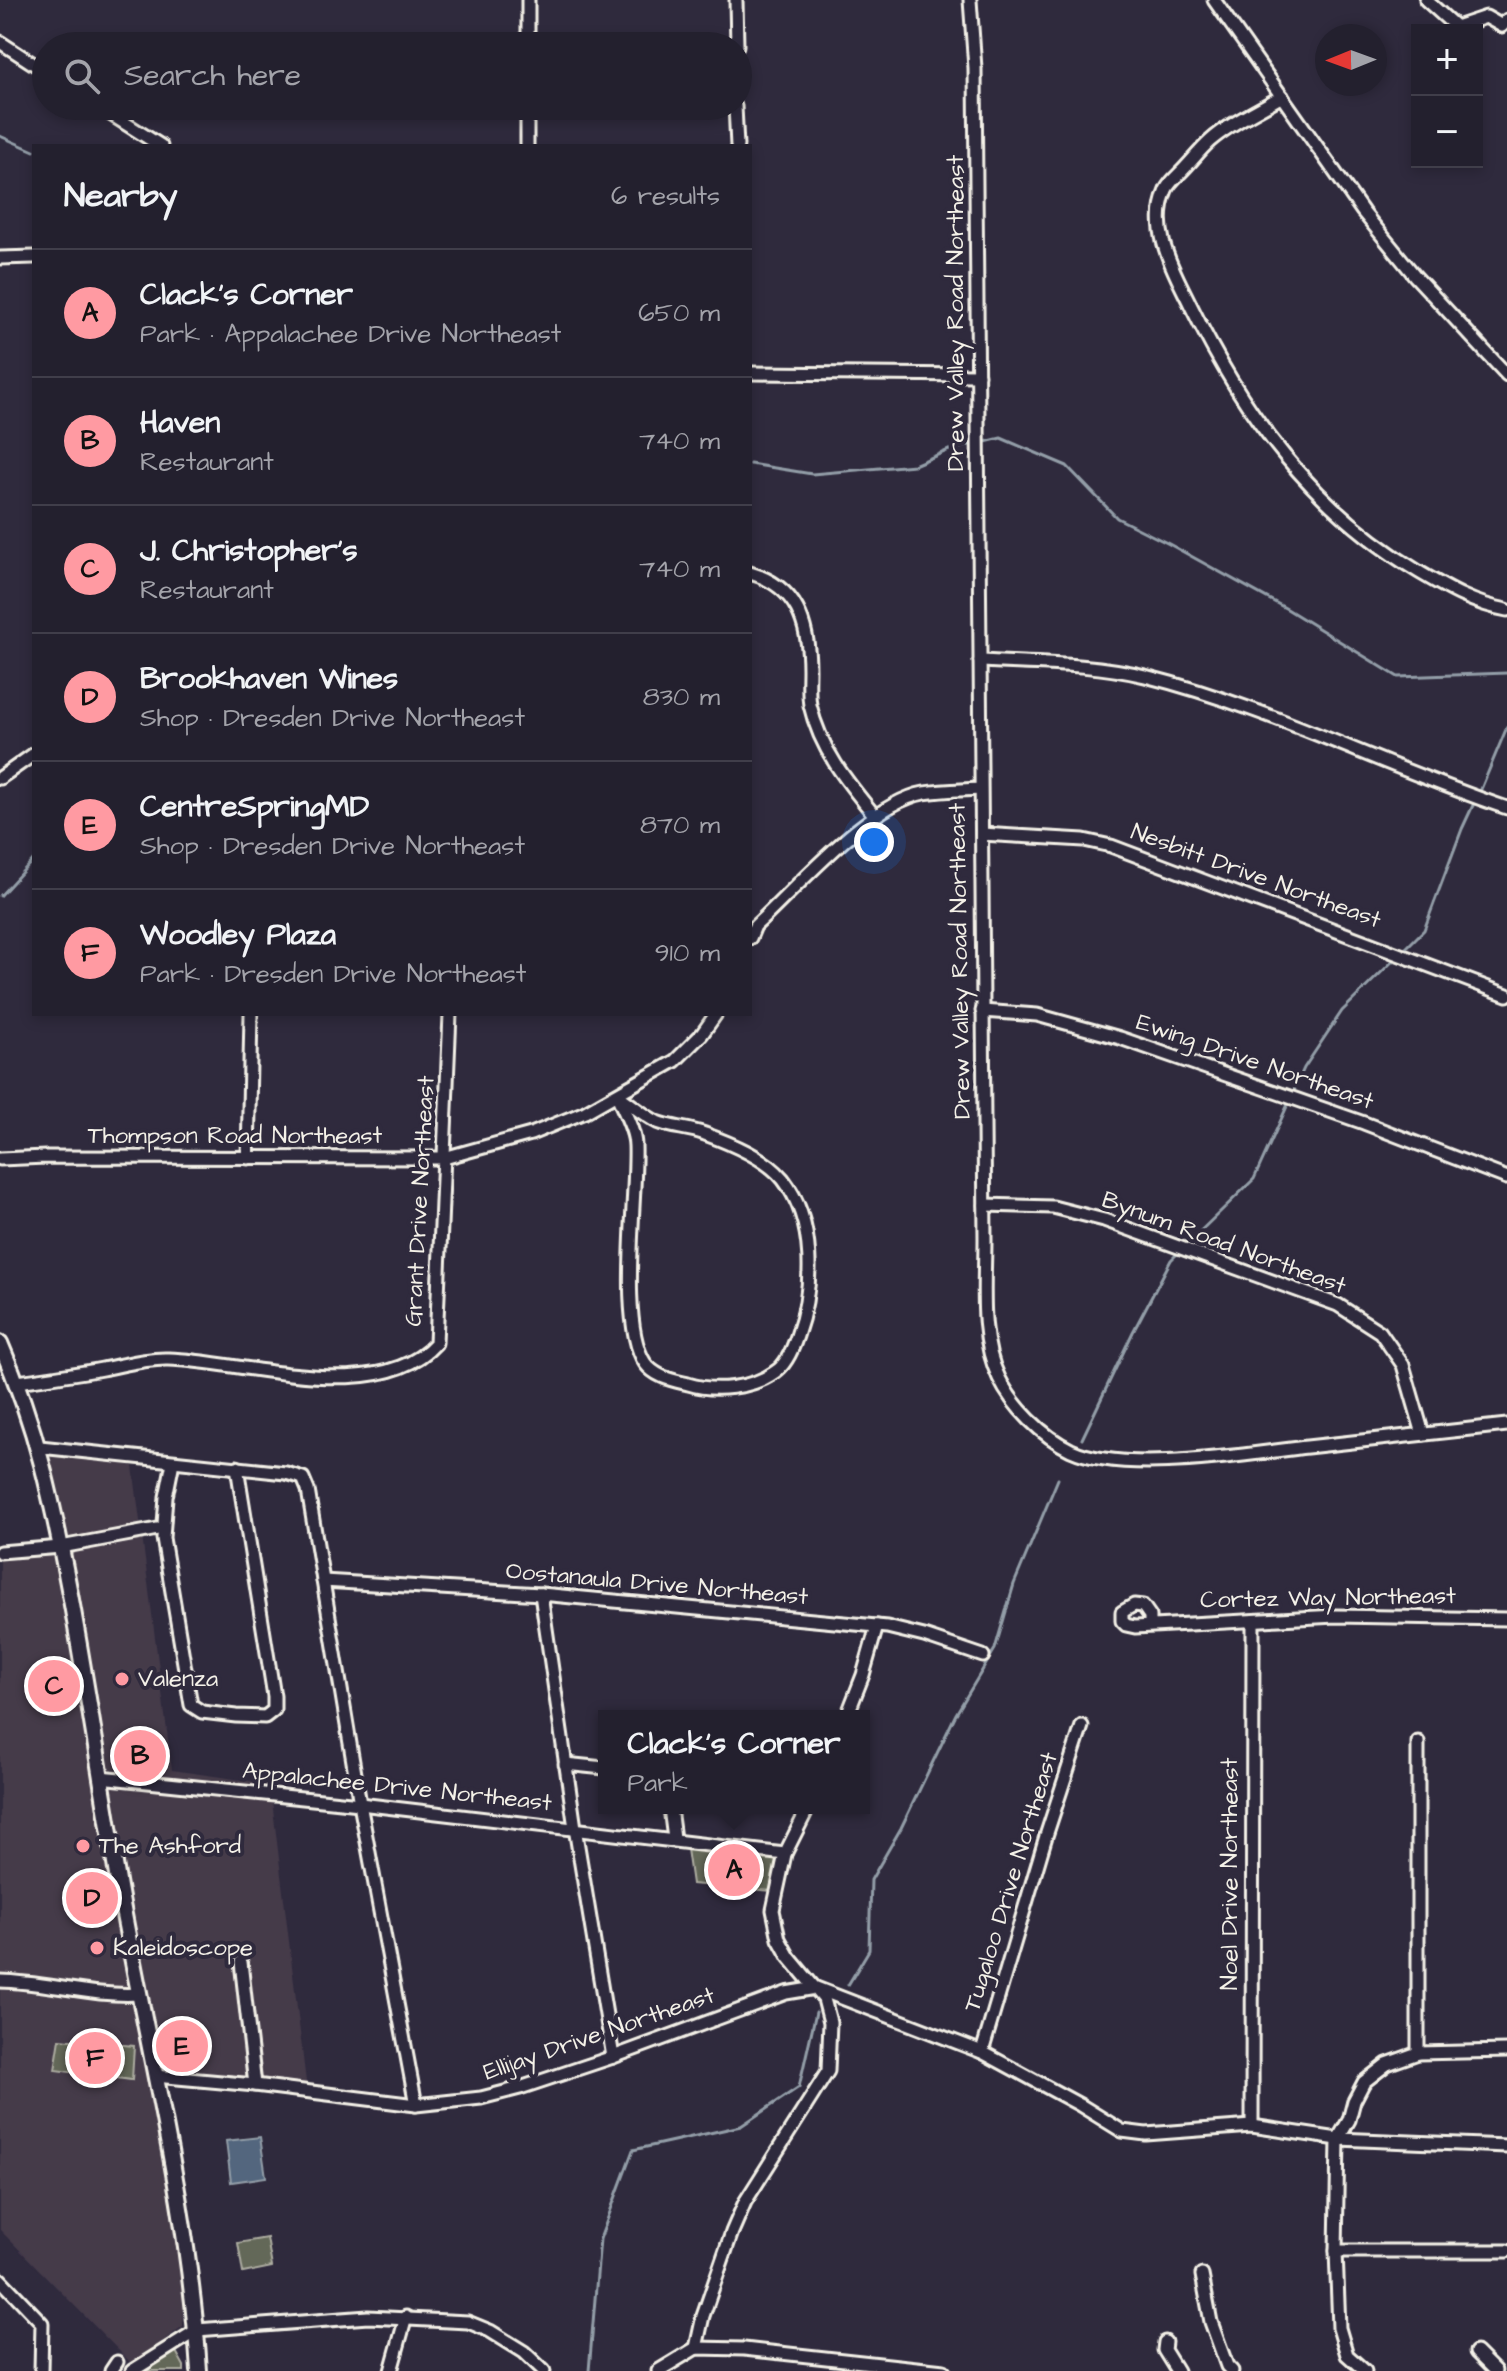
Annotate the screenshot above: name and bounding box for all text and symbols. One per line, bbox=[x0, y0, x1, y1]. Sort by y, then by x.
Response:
north arrow bbox=[1315, 24, 1387, 96]
map controls bbox=[1411, 24, 1483, 168]
button: + bbox=[1411, 24, 1483, 96]
search box bbox=[32, 32, 752, 120]
icon: search bbox=[60, 54, 104, 98]
text: Search here bbox=[124, 55, 301, 97]
button: − bbox=[1411, 96, 1483, 168]
street label: Drew Valley Road Northeast bbox=[939, 154, 974, 471]
text: Nearby bbox=[64, 172, 178, 220]
text: 6 results bbox=[611, 178, 720, 214]
text: Clack's Corner bbox=[140, 274, 353, 316]
text: A bbox=[82, 295, 98, 331]
text: 650 m bbox=[638, 295, 720, 331]
text: Park · Appalachee Drive Northeast bbox=[140, 316, 561, 352]
text: Haven bbox=[140, 402, 220, 444]
text: B bbox=[81, 423, 99, 459]
text: 740 m bbox=[639, 423, 720, 459]
text: Restaurant bbox=[140, 444, 274, 480]
text: J. Christopher's bbox=[140, 530, 358, 572]
text: C bbox=[81, 551, 99, 587]
text: 740 m bbox=[639, 551, 720, 587]
text: Restaurant bbox=[140, 572, 274, 608]
text: Brookhaven Wines bbox=[140, 658, 398, 700]
text: D bbox=[82, 679, 98, 715]
text: 830 m bbox=[643, 679, 720, 715]
text: Shop · Dresden Drive Northeast bbox=[140, 700, 525, 736]
text: CentreSpringMD bbox=[140, 786, 369, 828]
street label: Drew Valley Road Northeast bbox=[940, 802, 981, 1119]
text: E bbox=[82, 807, 98, 843]
text: 870 m bbox=[640, 807, 720, 843]
street label: Nesbitt Drive Northeast bbox=[1126, 815, 1386, 937]
your location bbox=[854, 822, 894, 862]
text: Shop · Dresden Drive Northeast bbox=[140, 828, 525, 864]
text: Woodley Plaza bbox=[140, 914, 336, 956]
text: F bbox=[81, 935, 99, 971]
text: 910 m bbox=[655, 935, 720, 971]
text: Park · Dresden Drive Northeast bbox=[140, 956, 526, 992]
street label: Ewing Drive Northeast bbox=[1131, 1005, 1379, 1120]
street label: Grant Drive Northeast bbox=[396, 1074, 444, 1327]
street label: Thompson Road Northeast bbox=[88, 1119, 383, 1153]
street label: Bynum Road Northeast bbox=[1097, 1183, 1351, 1304]
street label: Oostanaula Drive Northeast bbox=[504, 1554, 810, 1614]
street label: Cortez Way Northeast bbox=[1200, 1579, 1456, 1618]
pin: C bbox=[28, 1656, 80, 1716]
place label: Valenza bbox=[138, 1662, 218, 1696]
marker: Valenza bbox=[113, 1670, 131, 1688]
popup bbox=[598, 1710, 870, 1814]
text: Clack's Corner bbox=[627, 1723, 841, 1765]
pin: B bbox=[114, 1726, 166, 1786]
street label: Tugaloo Drive Northeast bbox=[955, 1748, 1068, 2016]
street label: Appalachee Drive Northeast bbox=[241, 1754, 554, 1820]
street label: Noel Drive Northeast bbox=[1213, 1757, 1247, 1990]
text: Park bbox=[627, 1765, 688, 1801]
place label: The Ashford bbox=[99, 1829, 241, 1863]
marker: The Ashford bbox=[74, 1837, 92, 1855]
pin: A bbox=[708, 1840, 760, 1900]
pin: D bbox=[66, 1868, 118, 1928]
place label: Kaleidoscope bbox=[113, 1931, 253, 1965]
marker: Kaleidoscope bbox=[88, 1939, 106, 1957]
street label: Ellijay Drive Northeast bbox=[479, 1978, 720, 2090]
pin: E bbox=[156, 2016, 208, 2076]
pin: F bbox=[69, 2028, 121, 2088]

